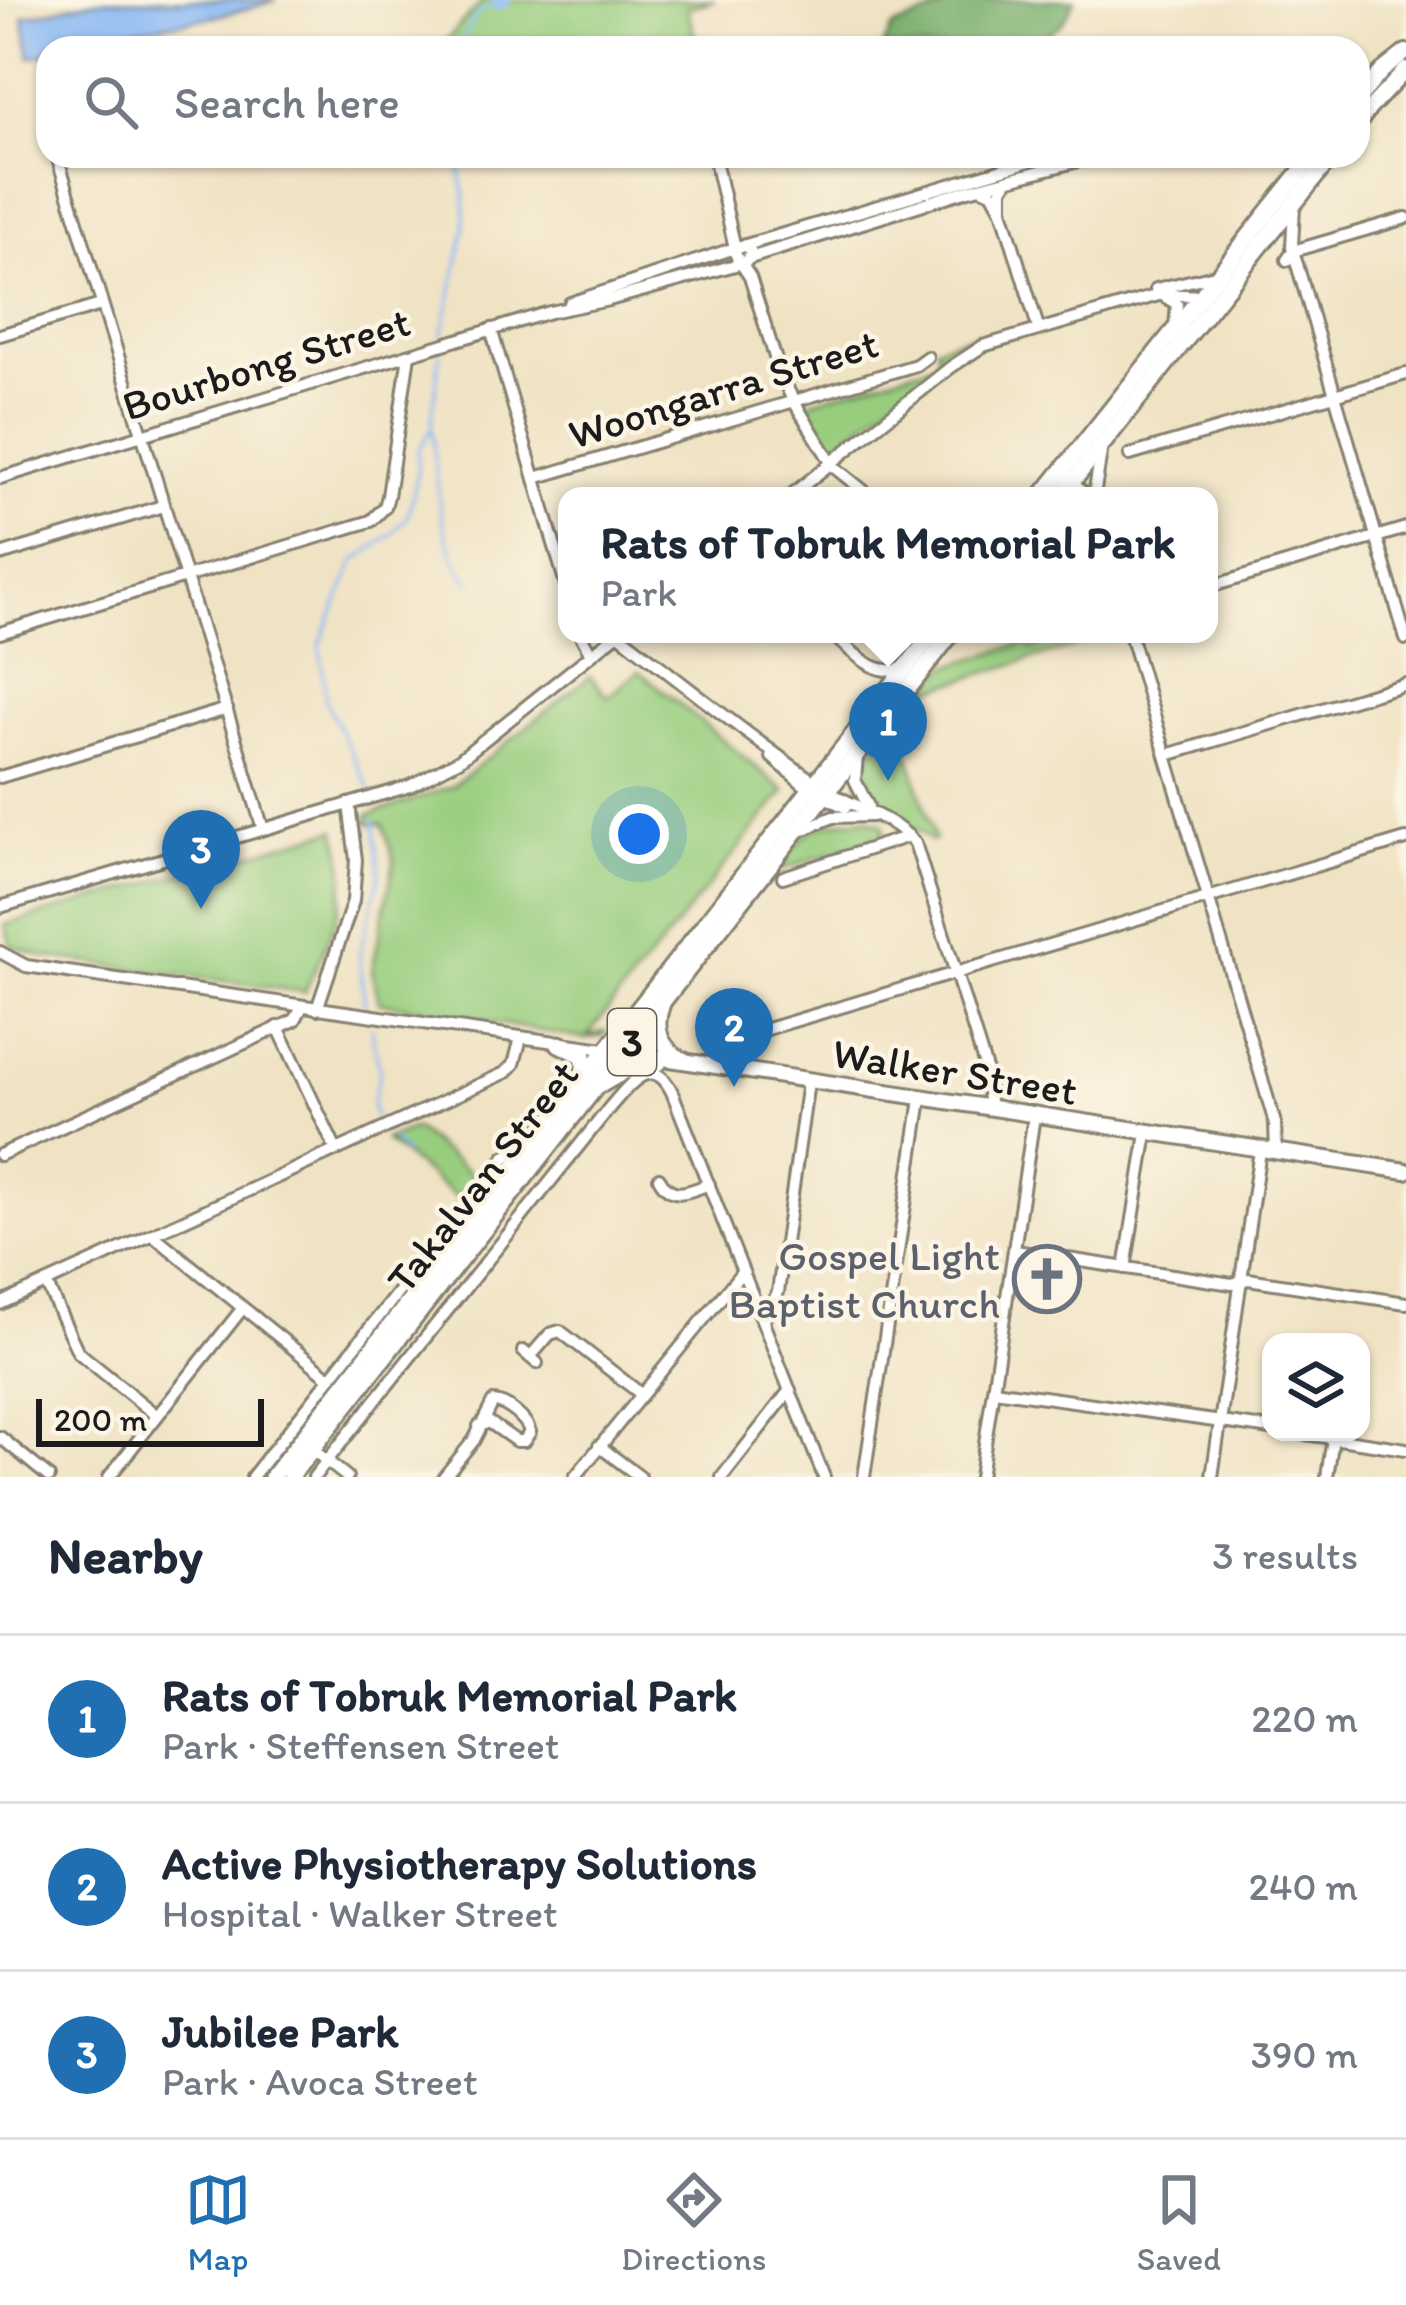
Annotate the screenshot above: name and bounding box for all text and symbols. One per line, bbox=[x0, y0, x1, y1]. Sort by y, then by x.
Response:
search box bbox=[36, 36, 1370, 168]
icon: search bbox=[78, 69, 144, 135]
text: Search here bbox=[174, 75, 400, 129]
street label: Bourbong Street bbox=[116, 296, 416, 431]
street label: Woongarra Street bbox=[562, 317, 884, 460]
popup bbox=[558, 487, 1218, 643]
text: Rats of Tobruk Memorial Park bbox=[600, 515, 1176, 569]
text: Park bbox=[600, 569, 677, 616]
pin: 1 bbox=[849, 682, 927, 781]
your location bbox=[609, 804, 669, 864]
pin: 3 bbox=[162, 810, 240, 909]
pin: 2 bbox=[695, 988, 773, 1087]
road number: 3 bbox=[608, 1009, 656, 1075]
street label: Walker Street bbox=[829, 1027, 1081, 1116]
street label: Takalvan Street bbox=[376, 1050, 589, 1303]
place label: Gospel Light Baptist Church bbox=[729, 1230, 1000, 1329]
church icon: Gospel Light Baptist Church bbox=[1012, 1244, 1082, 1314]
map controls bbox=[1262, 1333, 1370, 1441]
button: layers bbox=[1262, 1333, 1370, 1441]
scale bar bbox=[36, 1393, 264, 1446]
text: 200 m bbox=[54, 1400, 147, 1439]
text: Nearby bbox=[48, 1525, 203, 1586]
text: 3 results bbox=[1212, 1532, 1358, 1579]
text: Rats of Tobruk Memorial Park bbox=[162, 1668, 737, 1722]
text: 1 bbox=[78, 1695, 96, 1742]
text: 220 m bbox=[1251, 1695, 1358, 1742]
text: Park · Steffensen Street bbox=[162, 1722, 559, 1769]
text: Active Physiotherapy Solutions bbox=[162, 1836, 757, 1890]
text: 2 bbox=[77, 1863, 97, 1910]
text: 240 m bbox=[1248, 1863, 1358, 1910]
text: Hospital · Walker Street bbox=[162, 1890, 558, 1937]
text: Jubilee Park bbox=[162, 2004, 398, 2058]
text: 3 bbox=[76, 2031, 98, 2078]
text: 390 m bbox=[1251, 2031, 1358, 2078]
text: Park · Avoca Street bbox=[162, 2058, 477, 2105]
tab: Map bbox=[185, 2167, 251, 2278]
tab: Directions bbox=[621, 2167, 766, 2278]
tab: Saved bbox=[1137, 2167, 1221, 2278]

